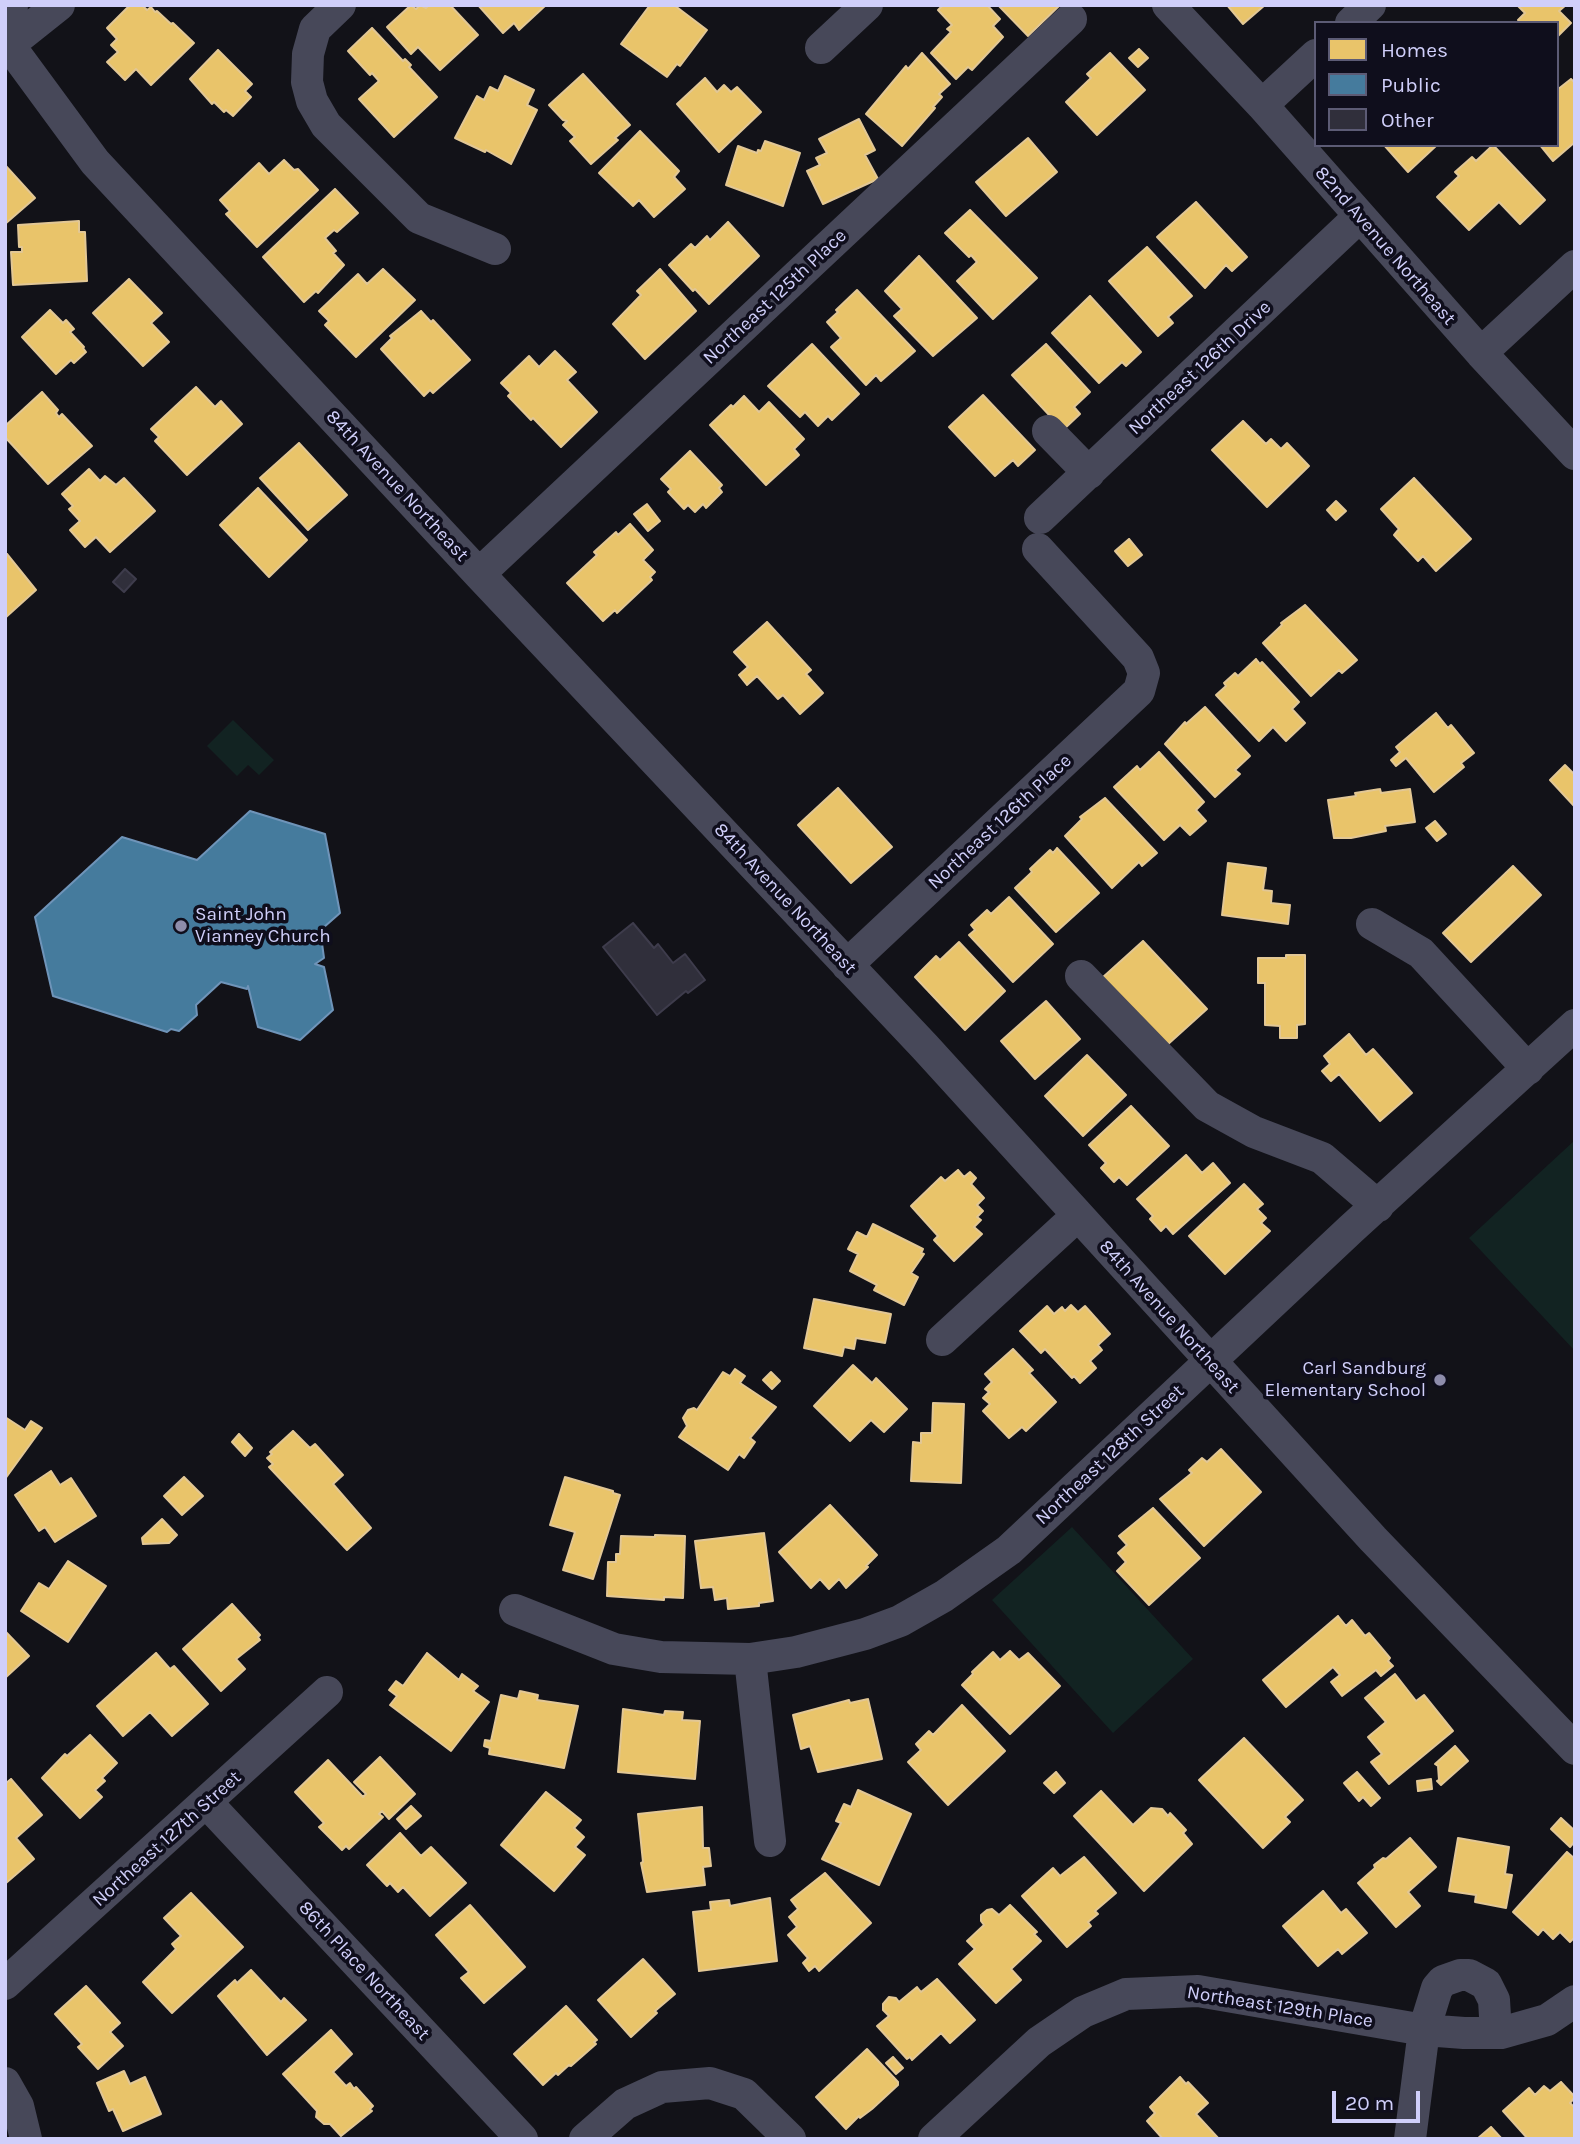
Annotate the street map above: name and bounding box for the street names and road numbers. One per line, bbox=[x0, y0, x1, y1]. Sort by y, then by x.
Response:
street label: 82nd Avenue Northeast bbox=[1310, 162, 1460, 330]
street label: Northeast 125th Place bbox=[699, 225, 851, 369]
street label: Northeast 126th Drive bbox=[1124, 296, 1276, 440]
street label: 84th Avenue Northeast bbox=[321, 406, 473, 566]
street label: Northeast 126th Place bbox=[924, 750, 1076, 894]
street label: 84th Avenue Northeast bbox=[709, 819, 861, 979]
street label: 84th Avenue Northeast bbox=[1094, 1236, 1244, 1398]
street label: Northeast 128th Street bbox=[1031, 1380, 1189, 1530]
street label: Northeast 127th Street bbox=[88, 1766, 246, 1912]
street label: 86th Place Northeast bbox=[294, 1897, 434, 2045]
street label: Northeast 129th Place bbox=[1185, 1981, 1375, 2033]

